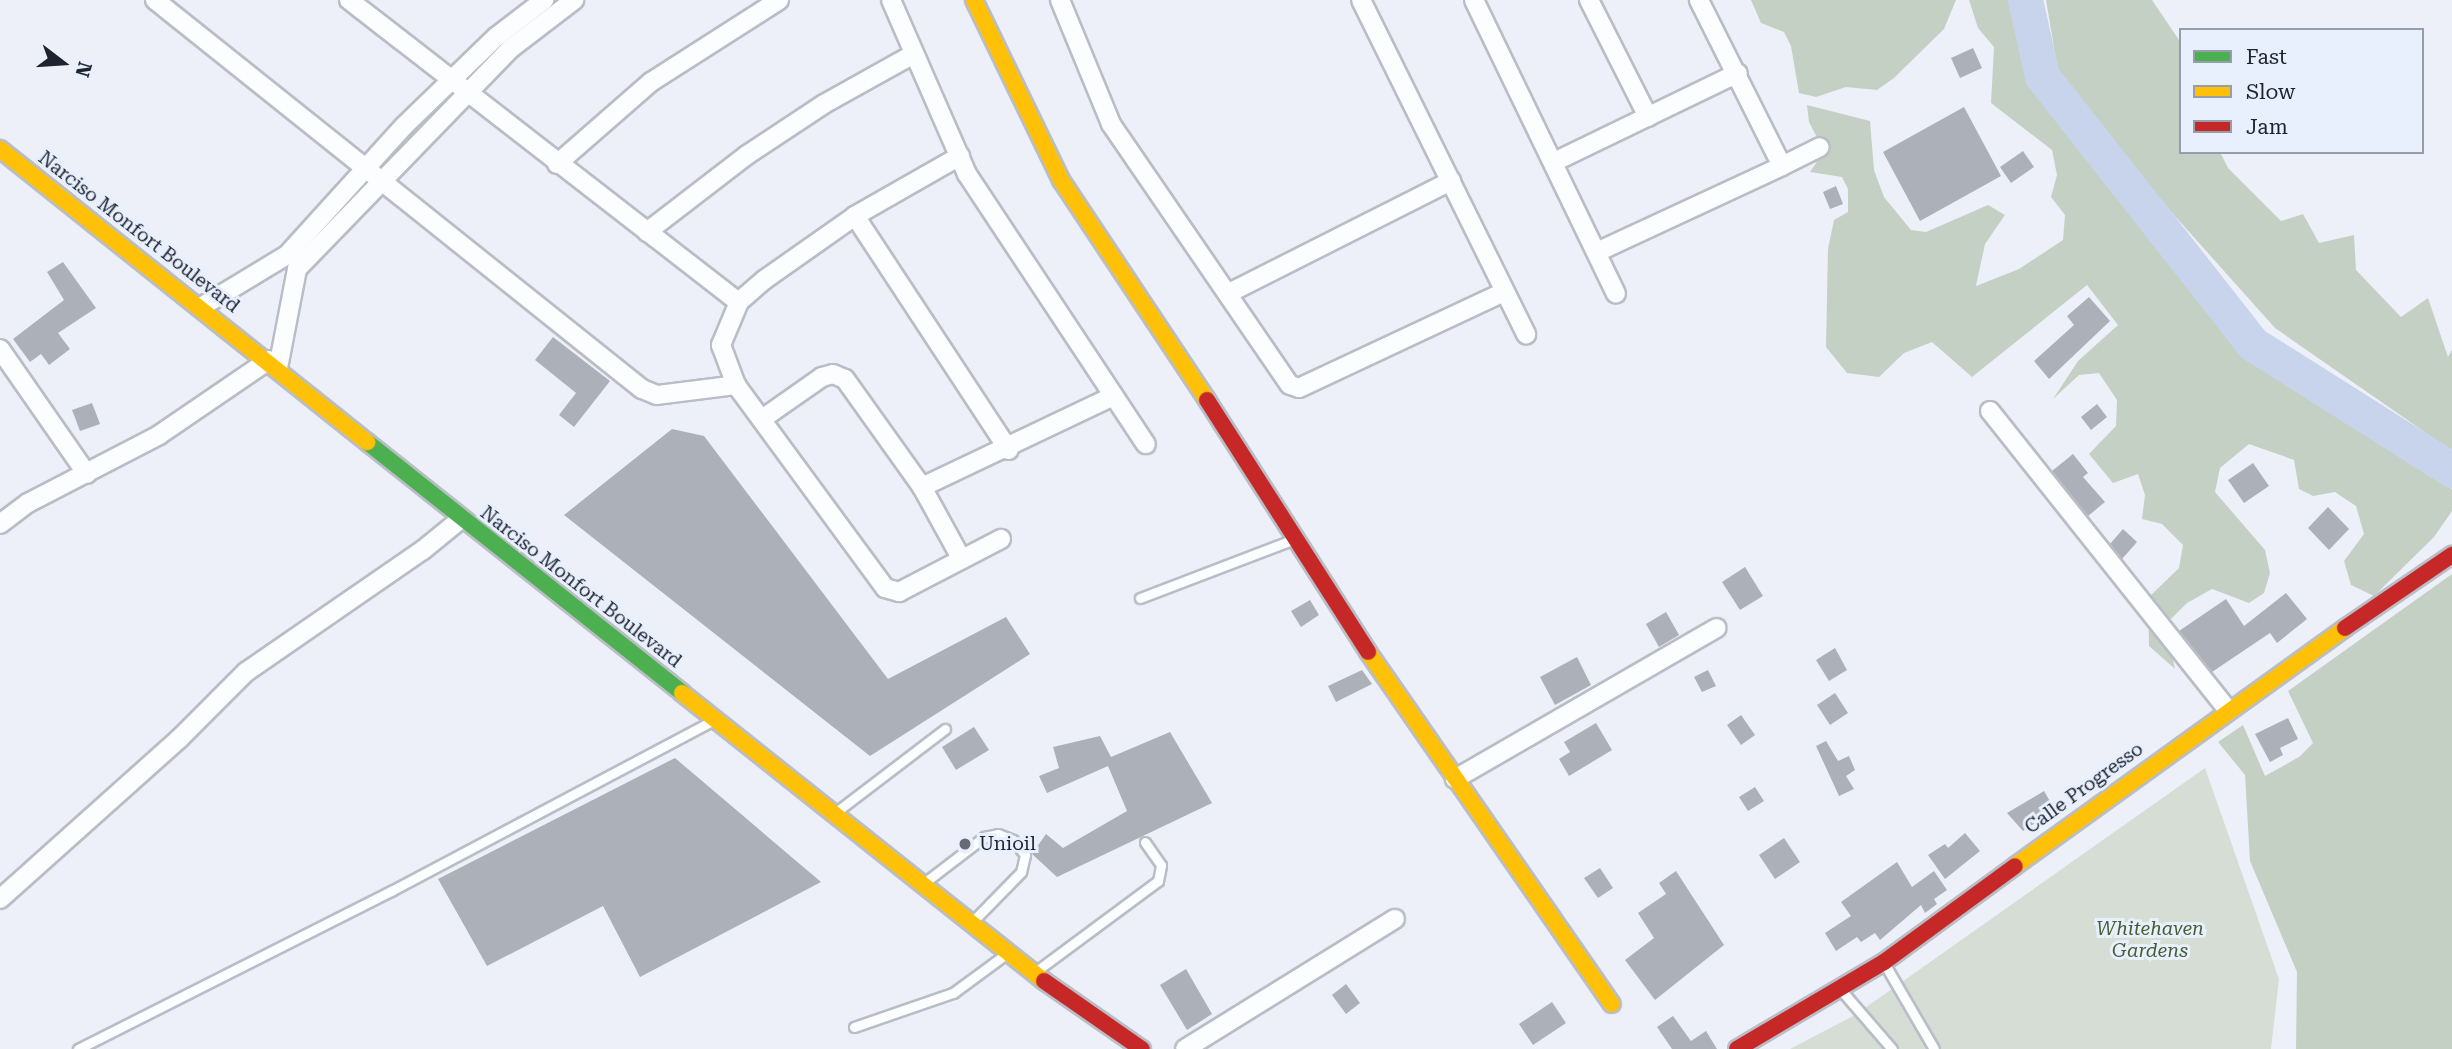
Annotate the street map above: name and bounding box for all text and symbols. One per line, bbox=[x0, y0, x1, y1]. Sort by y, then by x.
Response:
north arrow bbox=[28, 28, 98, 98]
legend bbox=[2179, 28, 2424, 154]
text: Fast bbox=[2246, 45, 2287, 69]
text: N bbox=[70, 59, 97, 80]
text: Slow bbox=[2246, 80, 2295, 104]
text: Jam bbox=[2246, 115, 2288, 139]
street label: Narciso Monfort Boulevard bbox=[34, 146, 244, 318]
street label: Narciso Monfort Boulevard bbox=[476, 501, 686, 673]
street label: Calle Progresso bbox=[2020, 737, 2148, 839]
place label: Unioil bbox=[979, 833, 1036, 855]
marker: Unioil bbox=[957, 836, 973, 852]
park label: Whitehaven Gardens bbox=[2096, 918, 2204, 962]

